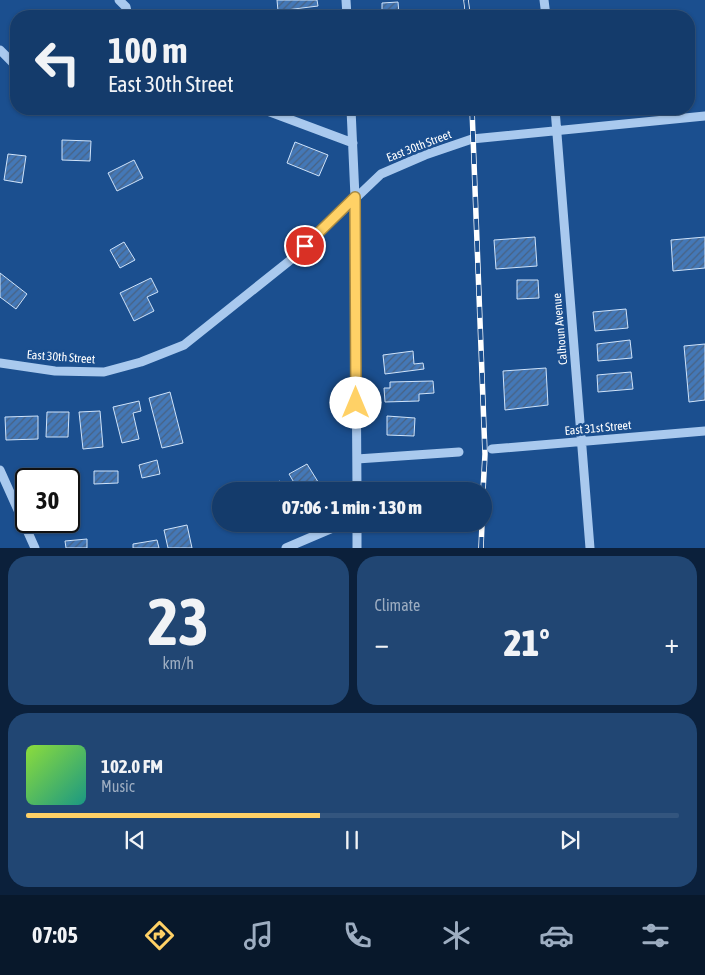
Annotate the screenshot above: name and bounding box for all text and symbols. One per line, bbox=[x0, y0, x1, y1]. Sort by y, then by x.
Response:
icon: left bbox=[25, 30, 90, 95]
text: 100 m bbox=[108, 30, 187, 70]
text: East 30th Street bbox=[108, 71, 234, 97]
street label: East 30th Street bbox=[384, 127, 454, 165]
pin bbox=[284, 225, 326, 267]
icon: arrive bbox=[291, 232, 319, 260]
street label: Calhoun Avenue bbox=[550, 292, 570, 366]
street label: East 30th Street bbox=[26, 348, 96, 366]
position arrow bbox=[329, 376, 381, 428]
street label: East 31st Street bbox=[564, 418, 633, 438]
speed limit sign: 30 bbox=[15, 468, 80, 533]
text: 07:06 · 1 min · 130 m bbox=[282, 496, 422, 518]
text: 23 bbox=[148, 584, 209, 659]
text: Climate bbox=[375, 596, 420, 614]
text: 21° bbox=[504, 621, 550, 664]
text: − bbox=[375, 627, 389, 659]
text: + bbox=[664, 627, 679, 659]
text: km/h bbox=[162, 654, 194, 672]
text: 102.0 FM bbox=[101, 755, 163, 777]
text: Music bbox=[101, 777, 135, 795]
icon: previous bbox=[121, 826, 149, 854]
icon: pause bbox=[338, 826, 366, 854]
icon: next bbox=[556, 826, 584, 854]
icon: directions bbox=[142, 918, 177, 953]
icon: music bbox=[241, 918, 276, 953]
icon: phone bbox=[340, 918, 375, 953]
icon: climate bbox=[439, 918, 474, 953]
icon: car bbox=[539, 918, 574, 953]
icon: filters bbox=[638, 918, 673, 953]
text: 07:05 bbox=[32, 922, 78, 948]

